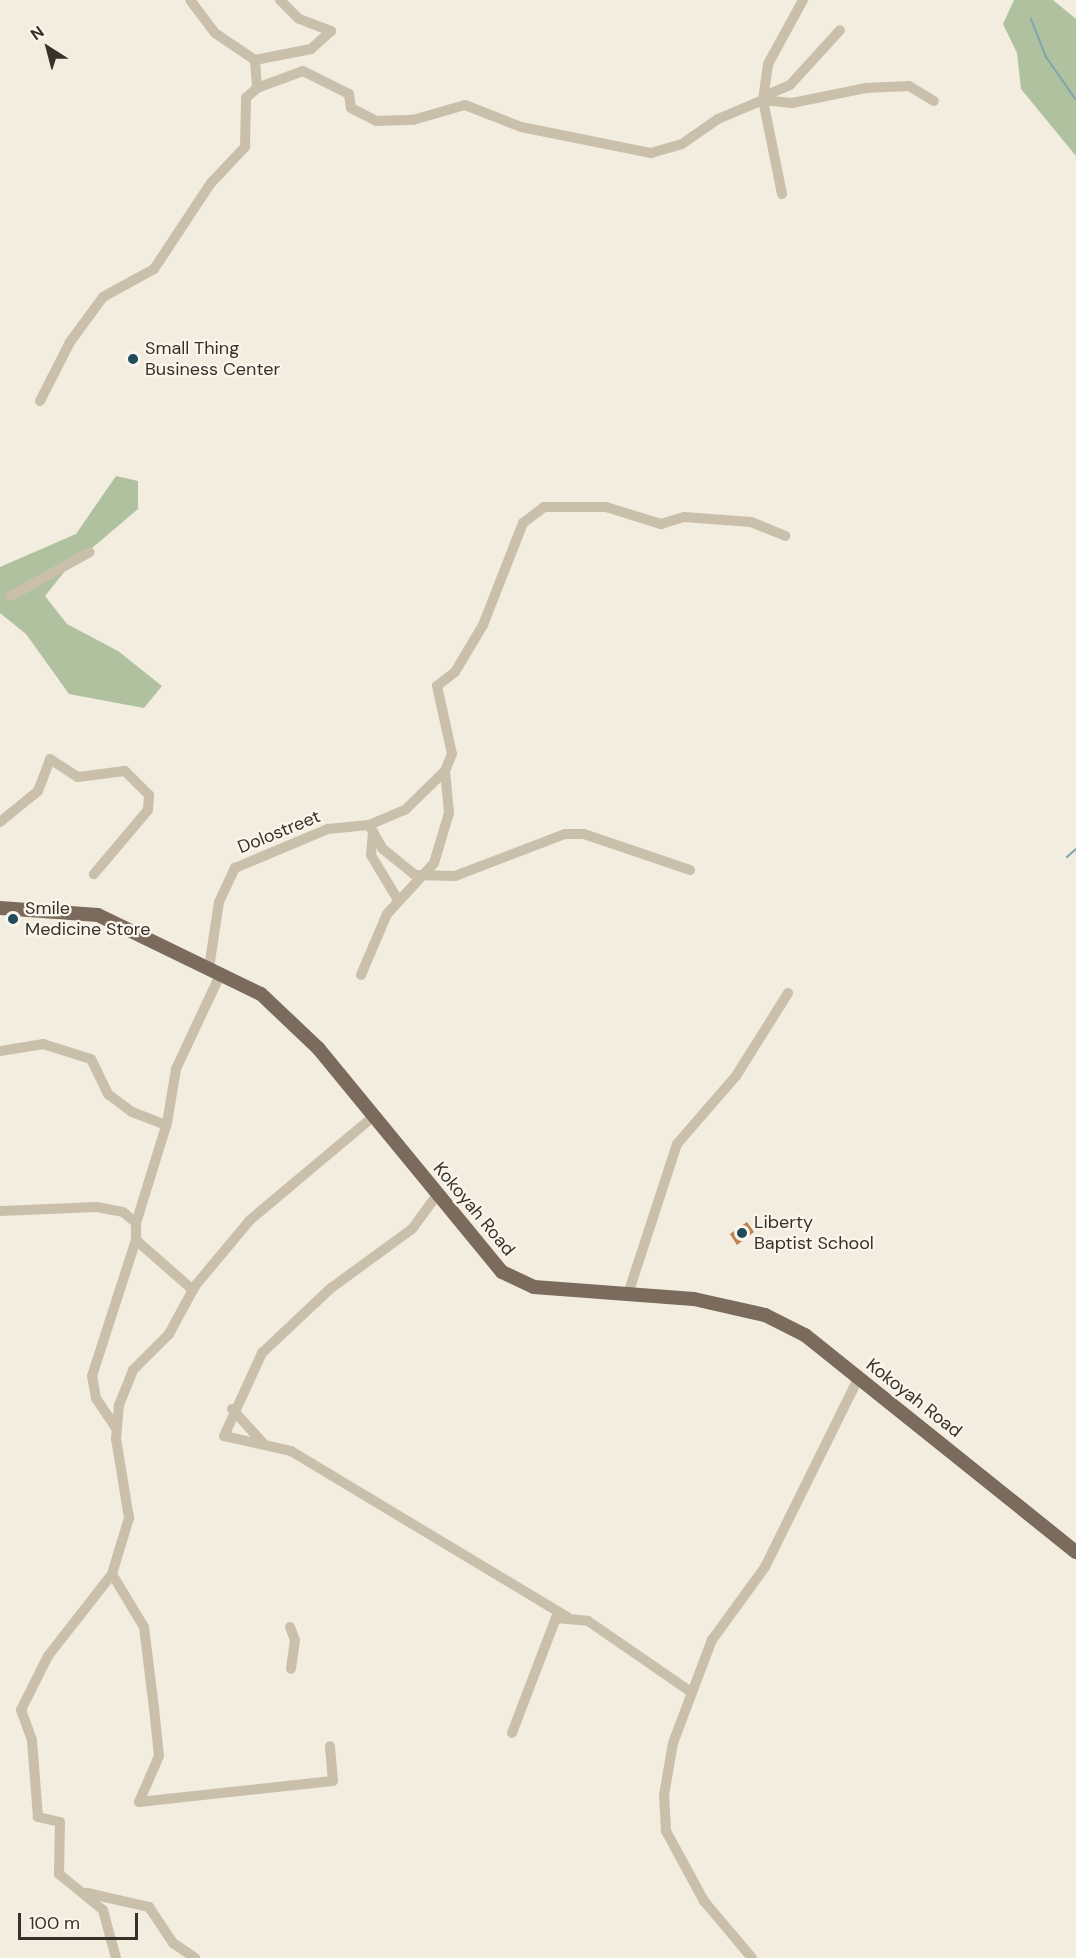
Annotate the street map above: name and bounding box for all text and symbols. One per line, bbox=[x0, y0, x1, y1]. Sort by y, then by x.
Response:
north arrow bbox=[18, 18, 78, 78]
text: N bbox=[26, 21, 48, 45]
place label: Small Thing Business Center bbox=[145, 338, 280, 380]
marker: Small Thing Business Center bbox=[126, 352, 140, 366]
street label: Dolostreet bbox=[235, 806, 323, 858]
place label: Smile Medicine Store bbox=[25, 898, 150, 940]
marker: Smile Medicine Store bbox=[6, 912, 20, 926]
street label: Kokoyah Road bbox=[429, 1158, 519, 1260]
place label: Liberty Baptist School bbox=[754, 1212, 874, 1254]
marker: Liberty Baptist School bbox=[735, 1226, 749, 1240]
street label: Kokoyah Road bbox=[862, 1354, 966, 1442]
scale bar bbox=[21, 1901, 141, 1939]
text: 100 m bbox=[29, 1911, 80, 1935]

